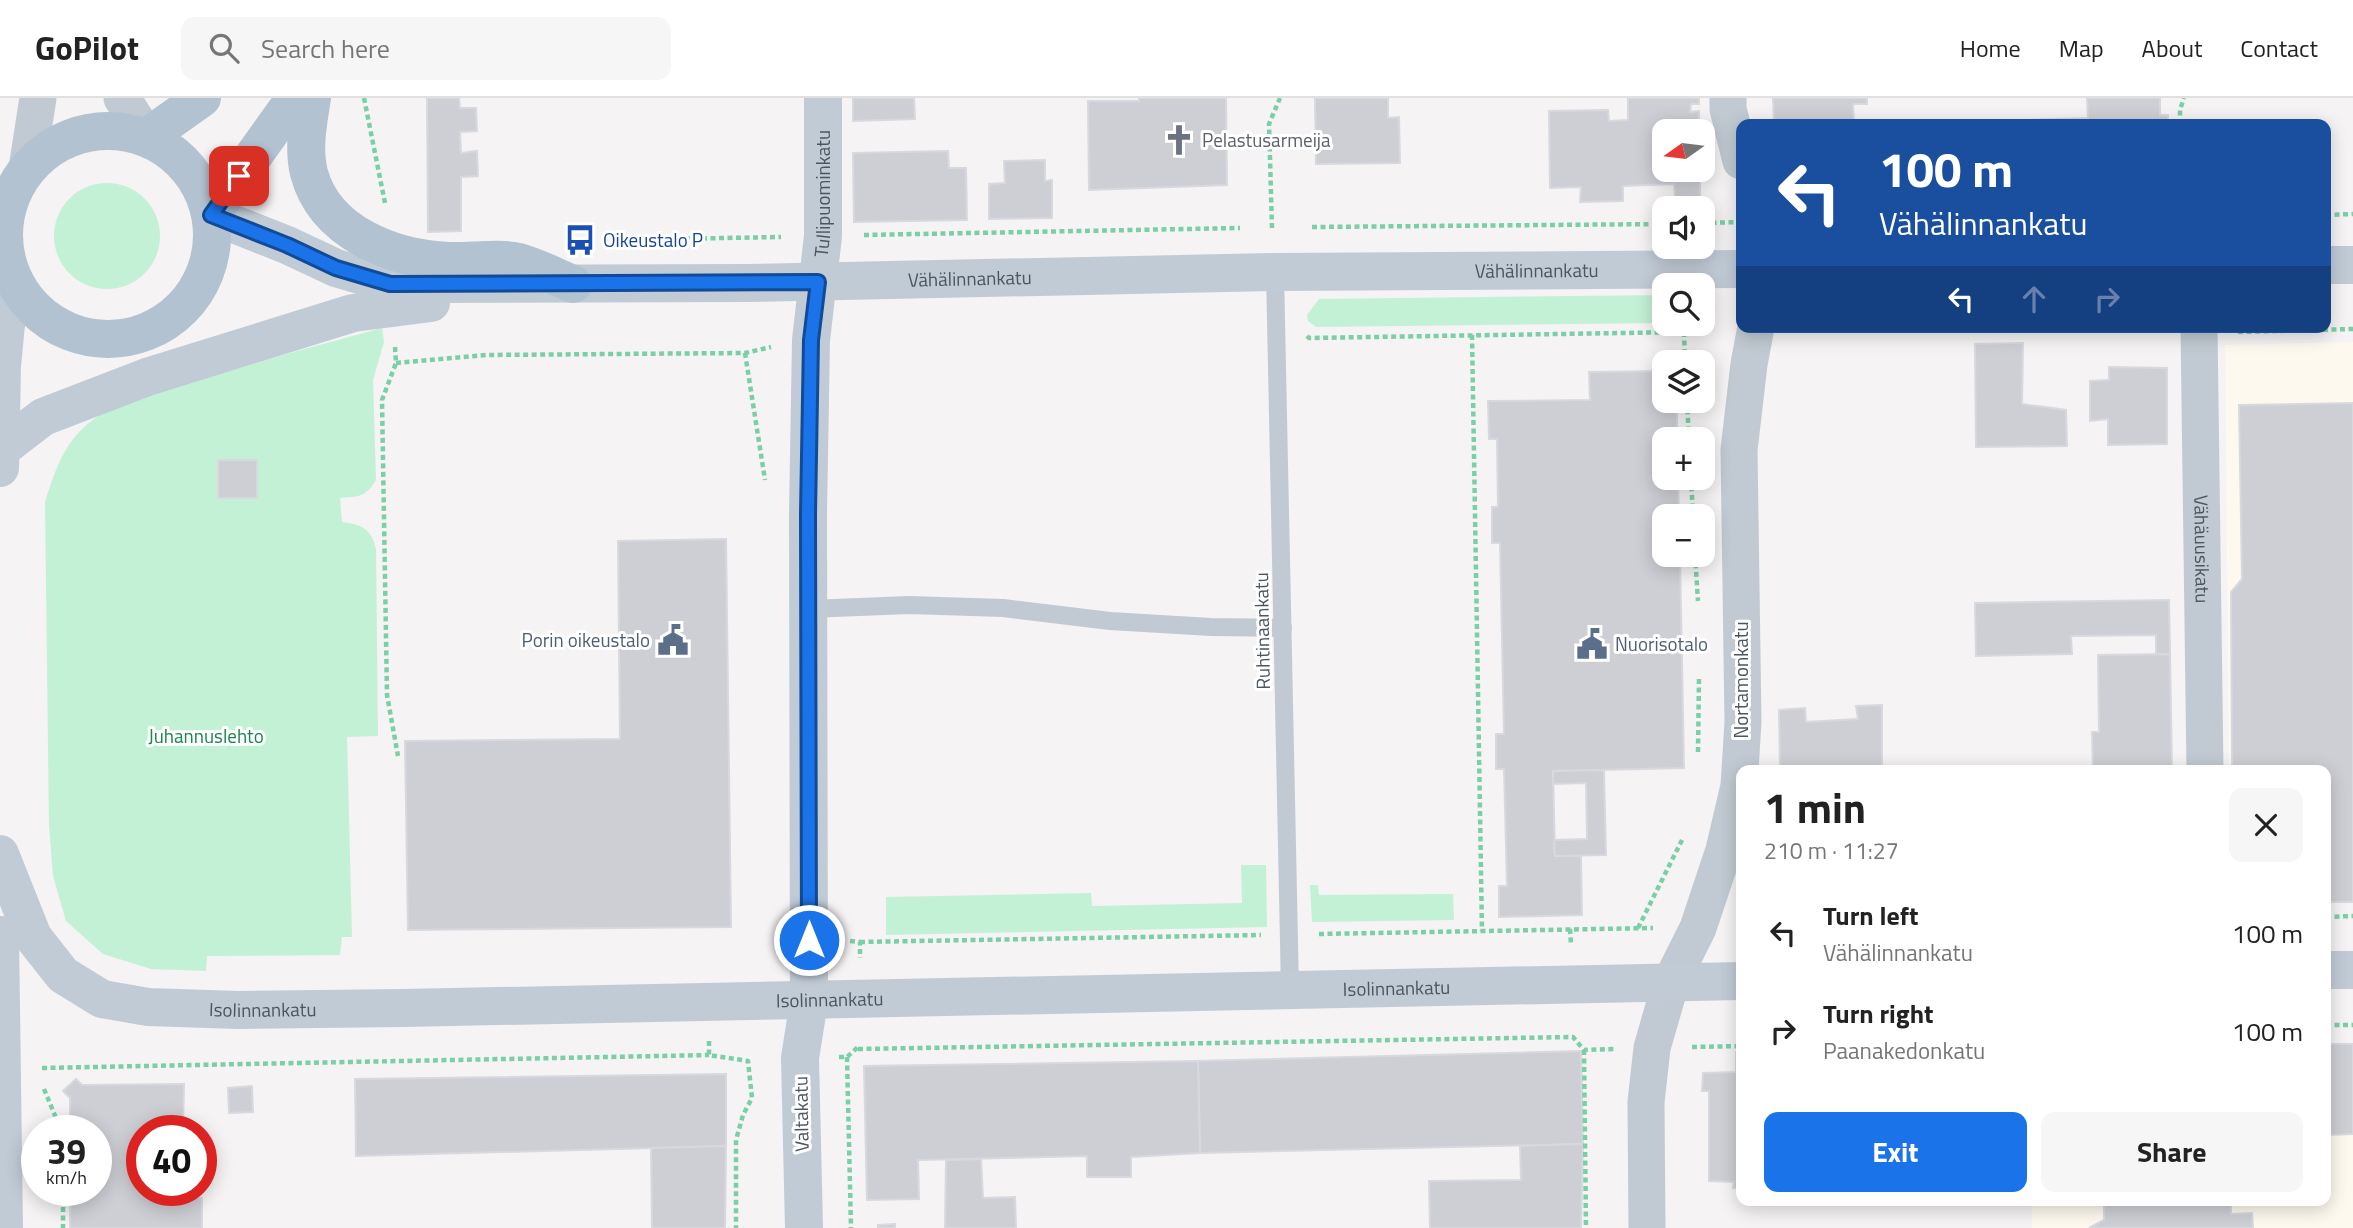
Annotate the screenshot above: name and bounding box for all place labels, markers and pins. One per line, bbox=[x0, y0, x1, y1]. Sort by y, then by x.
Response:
church icon: Pelastusarmeija bbox=[1162, 123, 1196, 157]
place label: Pelastusarmeija bbox=[1202, 125, 1331, 154]
pin bbox=[209, 146, 269, 206]
bus stop icon: Oikeustalo P bbox=[563, 223, 597, 257]
place label: Oikeustalo P bbox=[603, 225, 703, 254]
public building icon: Porin oikeustalo bbox=[656, 623, 690, 657]
place label: Porin oikeustalo bbox=[521, 625, 650, 654]
public building icon: Nuorisotalo bbox=[1575, 627, 1609, 661]
place label: Nuorisotalo bbox=[1615, 629, 1708, 658]

